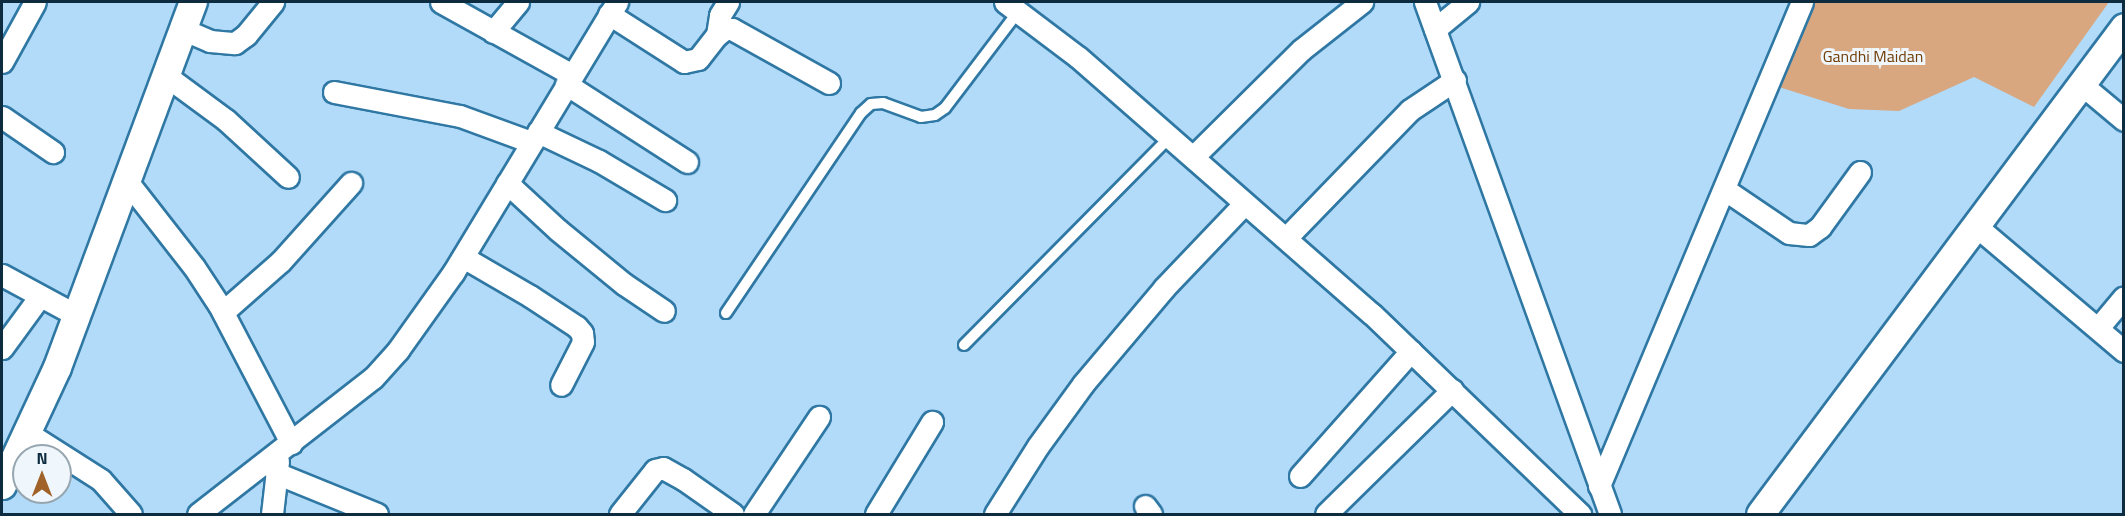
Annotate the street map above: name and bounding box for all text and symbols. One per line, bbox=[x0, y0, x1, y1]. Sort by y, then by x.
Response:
park label: Gandhi Maidan bbox=[1823, 46, 1923, 66]
north arrow bbox=[12, 444, 72, 504]
text: N bbox=[36, 446, 48, 470]

